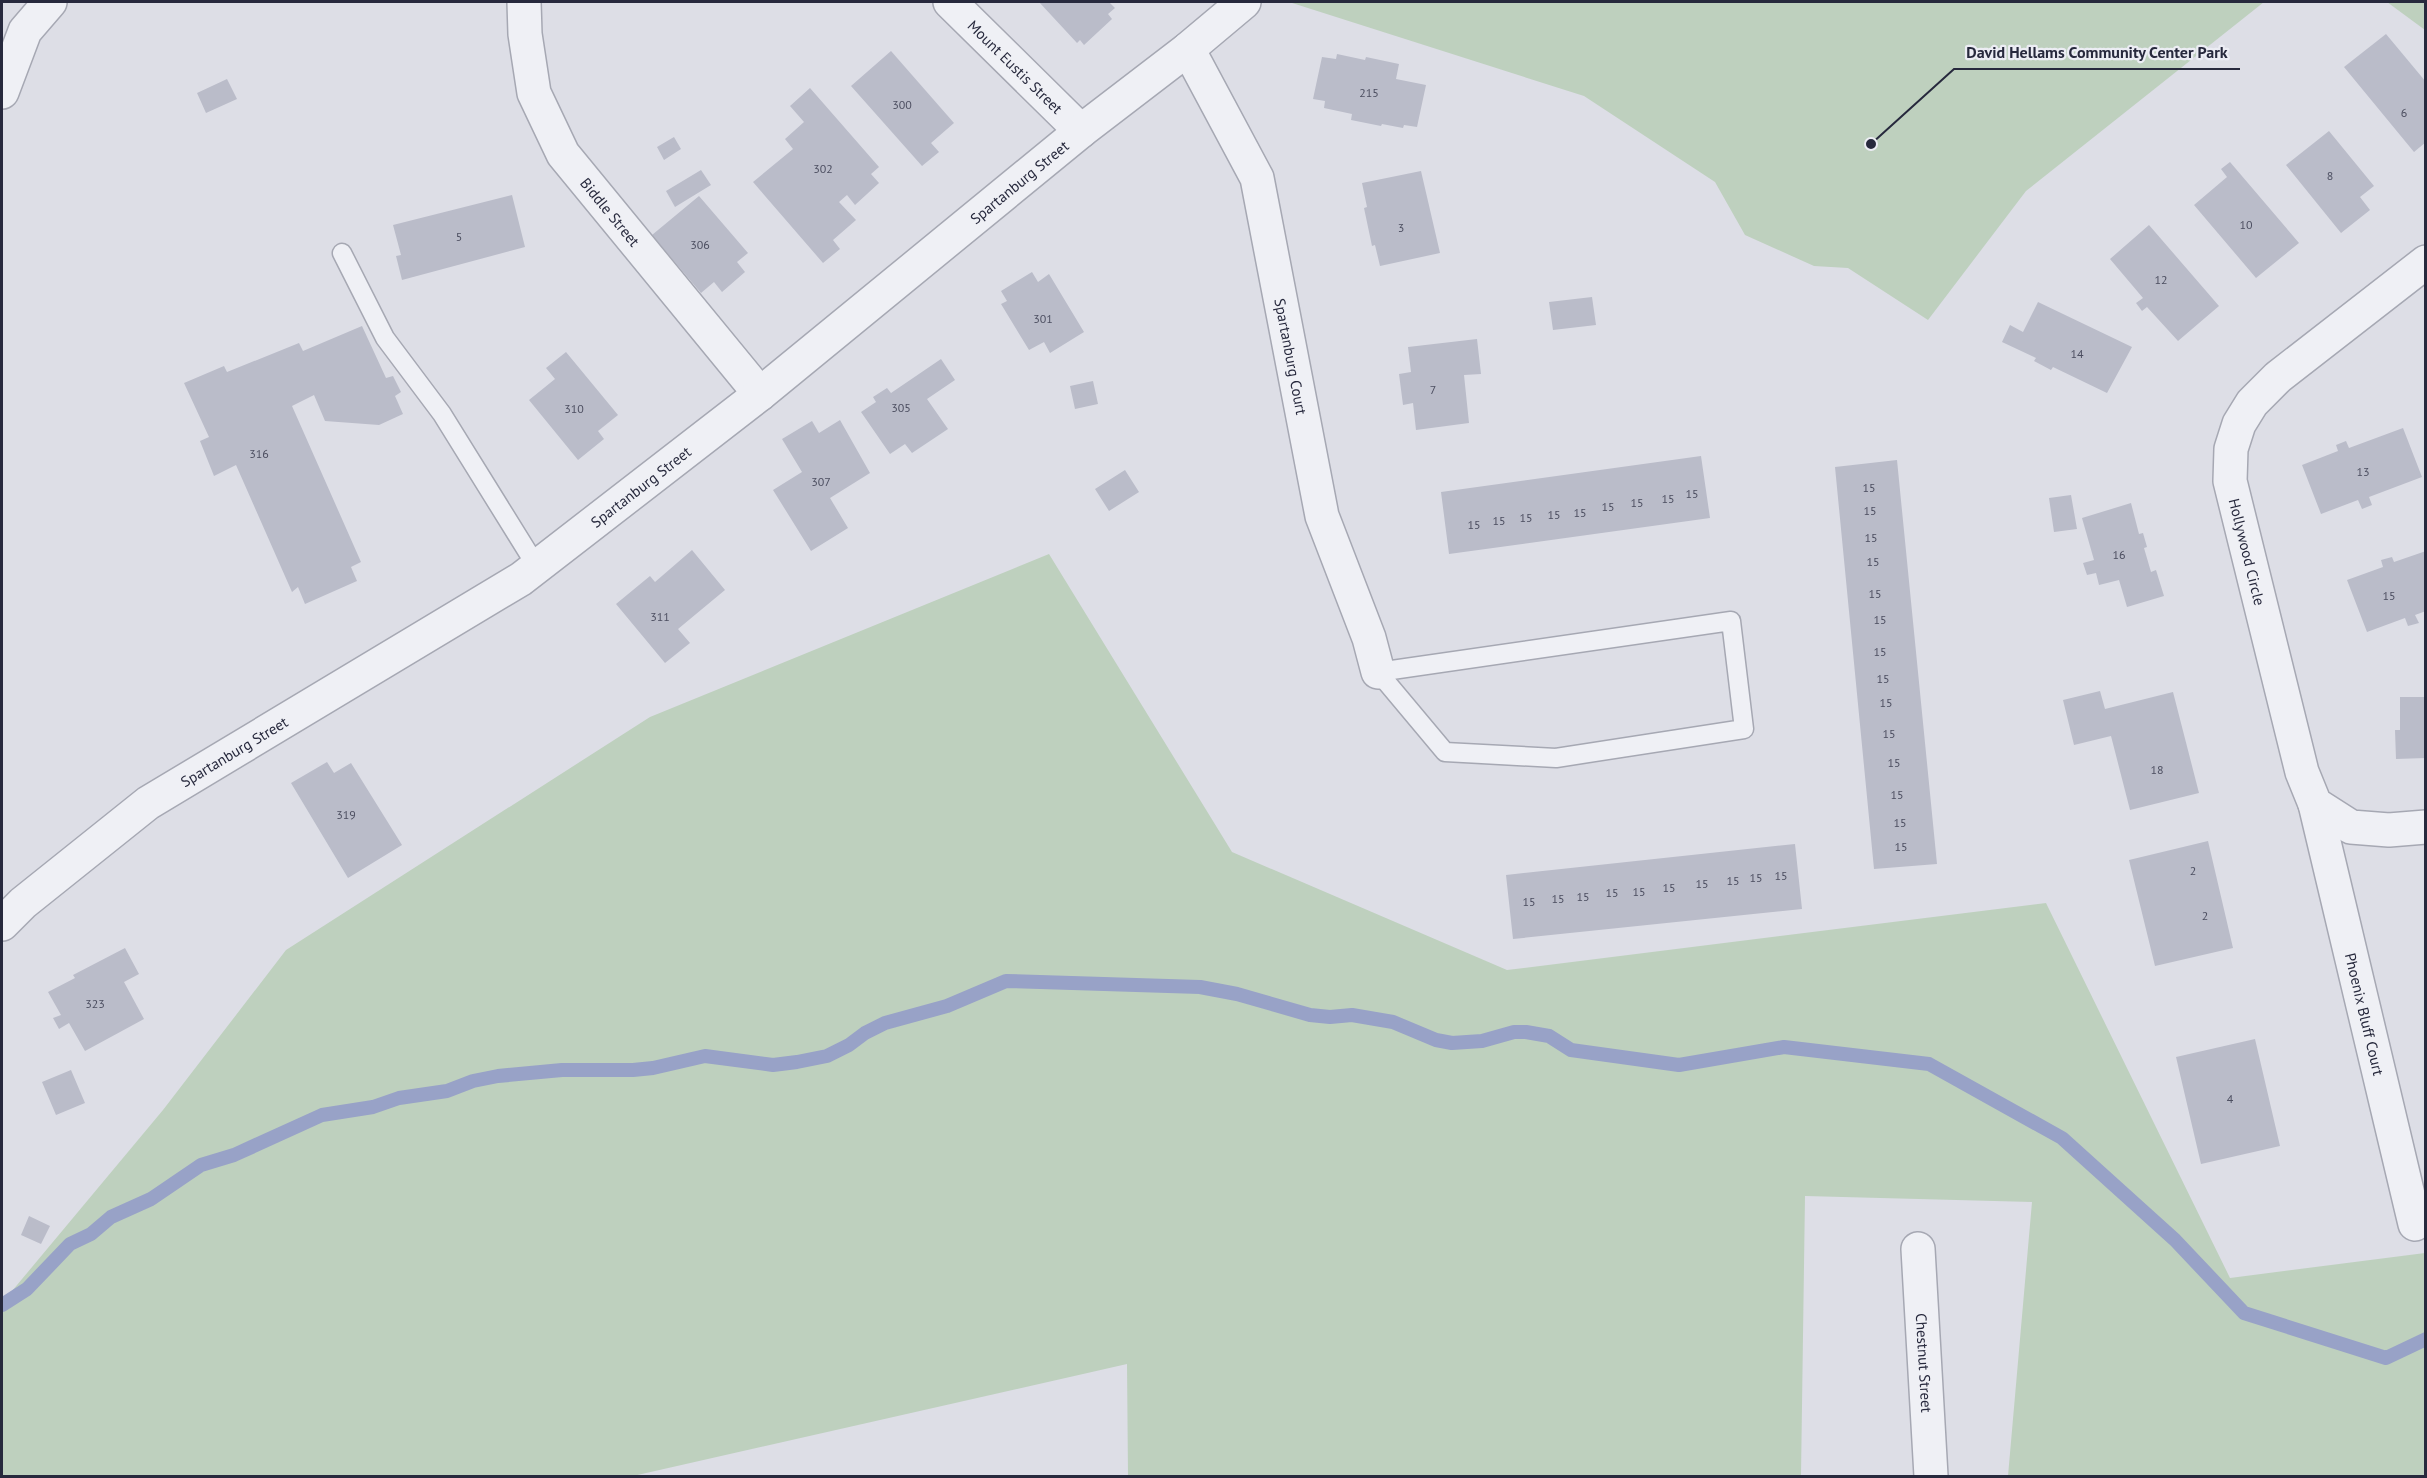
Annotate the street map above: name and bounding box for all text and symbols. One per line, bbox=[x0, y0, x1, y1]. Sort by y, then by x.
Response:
street label: Mount Eustis Street bbox=[964, 16, 1067, 117]
callout: David Hellams Community Center Park bbox=[1954, 35, 2240, 69]
text: David Hellams Community Center Park bbox=[1966, 42, 2228, 62]
house number: 215 bbox=[1359, 85, 1379, 100]
house number: 300 bbox=[892, 97, 912, 112]
house number: 6 bbox=[2401, 105, 2407, 120]
street label: Spartanburg Street bbox=[966, 136, 1072, 228]
house number: 302 bbox=[813, 161, 833, 176]
house number: 8 bbox=[2327, 168, 2333, 183]
street label: Biddle Street bbox=[577, 174, 644, 250]
house number: 10 bbox=[2239, 217, 2253, 232]
house number: 3 bbox=[1398, 220, 1404, 235]
house number: 5 bbox=[456, 229, 462, 244]
house number: 306 bbox=[690, 237, 710, 252]
house number: 12 bbox=[2154, 272, 2168, 287]
street label: Spartanburg Court bbox=[1271, 297, 1312, 416]
house number: 301 bbox=[1033, 311, 1053, 326]
house number: 14 bbox=[2070, 346, 2084, 361]
house number: 7 bbox=[1430, 382, 1436, 397]
house number: 305 bbox=[891, 400, 911, 415]
house number: 310 bbox=[564, 401, 584, 416]
street label: Spartanburg Street bbox=[587, 442, 694, 531]
house number: 316 bbox=[249, 446, 269, 461]
house number: 13 bbox=[2356, 464, 2370, 479]
house number: 307 bbox=[811, 474, 831, 489]
house number: 15 bbox=[1862, 480, 1876, 495]
house number: 15 bbox=[1685, 486, 1699, 501]
house number: 15 bbox=[1661, 491, 1675, 506]
house number: 15 bbox=[1630, 495, 1644, 510]
street label: Hollywood Circle bbox=[2225, 496, 2270, 607]
house number: 15 bbox=[1601, 499, 1615, 514]
house number: 15 bbox=[1863, 503, 1877, 518]
house number: 15 bbox=[1573, 505, 1587, 520]
house number: 15 bbox=[1547, 507, 1561, 522]
house number: 15 bbox=[1519, 510, 1533, 525]
house number: 15 bbox=[1492, 513, 1506, 528]
house number: 15 bbox=[1467, 517, 1481, 532]
house number: 15 bbox=[1864, 530, 1878, 545]
house number: 16 bbox=[2112, 547, 2126, 562]
house number: 15 bbox=[1866, 554, 1880, 569]
house number: 15 bbox=[1868, 586, 1882, 601]
house number: 15 bbox=[2382, 588, 2396, 603]
house number: 311 bbox=[650, 609, 670, 624]
house number: 15 bbox=[1873, 612, 1887, 627]
house number: 15 bbox=[1873, 644, 1887, 659]
house number: 15 bbox=[1876, 671, 1890, 686]
house number: 15 bbox=[1879, 695, 1893, 710]
street label: Spartanburg Street bbox=[177, 712, 291, 791]
house number: 15 bbox=[1882, 726, 1896, 741]
house number: 15 bbox=[1887, 755, 1901, 770]
house number: 18 bbox=[2150, 762, 2164, 777]
house number: 15 bbox=[1890, 787, 1904, 802]
house number: 319 bbox=[336, 807, 356, 822]
house number: 15 bbox=[1893, 815, 1907, 830]
house number: 15 bbox=[1894, 839, 1908, 854]
house number: 2 bbox=[2190, 863, 2196, 878]
house number: 15 bbox=[1774, 868, 1788, 883]
house number: 15 bbox=[1749, 870, 1763, 885]
house number: 15 bbox=[1726, 873, 1740, 888]
house number: 15 bbox=[1695, 876, 1709, 891]
house number: 15 bbox=[1662, 880, 1676, 895]
house number: 15 bbox=[1632, 884, 1646, 899]
house number: 15 bbox=[1605, 885, 1619, 900]
house number: 15 bbox=[1576, 889, 1590, 904]
house number: 15 bbox=[1551, 891, 1565, 906]
house number: 15 bbox=[1522, 894, 1536, 909]
house number: 2 bbox=[2202, 908, 2208, 923]
street label: Phoenix Bluff Court bbox=[2341, 951, 2389, 1077]
house number: 323 bbox=[85, 996, 105, 1011]
house number: 4 bbox=[2227, 1091, 2234, 1106]
street label: Chestnut Street bbox=[1912, 1313, 1937, 1413]

